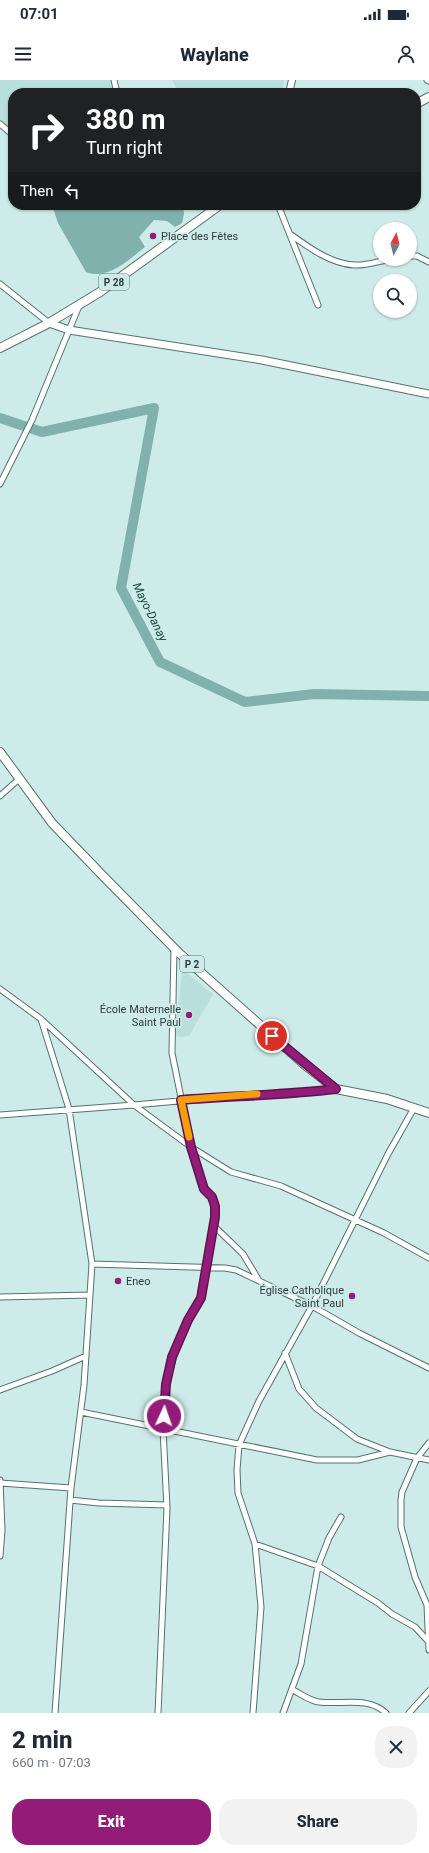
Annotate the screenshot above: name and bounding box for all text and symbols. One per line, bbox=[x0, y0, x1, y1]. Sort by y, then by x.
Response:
text: 07:01 bbox=[20, 5, 59, 23]
icon: menu bbox=[12, 43, 34, 65]
icon: person bbox=[395, 43, 417, 65]
text: Waylane bbox=[180, 44, 249, 65]
text: 380 m bbox=[86, 103, 165, 136]
icon: right bbox=[20, 104, 72, 156]
text: Turn right bbox=[86, 137, 163, 158]
icon: left bbox=[61, 180, 83, 202]
text: Then bbox=[20, 182, 53, 200]
north arrow bbox=[373, 222, 417, 266]
map controls bbox=[373, 222, 417, 318]
place label: Place des Fêtes bbox=[161, 230, 239, 243]
marker: Place des Fêtes bbox=[148, 231, 158, 241]
road number: P 28 bbox=[99, 274, 129, 290]
button: search bbox=[373, 274, 417, 318]
water label: Mayo-Danay bbox=[130, 580, 170, 644]
road number: P 2 bbox=[180, 956, 204, 972]
place label: École Maternelle Saint Paul bbox=[100, 1003, 181, 1029]
marker: École Maternelle Saint Paul bbox=[184, 1010, 194, 1020]
pin bbox=[255, 1019, 289, 1053]
icon: arrive bbox=[261, 1025, 283, 1047]
place label: Eneo bbox=[126, 1275, 150, 1288]
marker: Eneo bbox=[113, 1276, 123, 1286]
place label: Église Catholique Saint Paul bbox=[260, 1284, 344, 1310]
marker: Église Catholique Saint Paul bbox=[347, 1291, 357, 1301]
position arrow bbox=[143, 1395, 185, 1437]
text: 2 min bbox=[12, 1726, 73, 1754]
button: close bbox=[375, 1726, 417, 1768]
text: 660 m · 07:03 bbox=[12, 1755, 91, 1770]
button: Exit bbox=[12, 1799, 211, 1845]
button: Share bbox=[219, 1799, 417, 1845]

